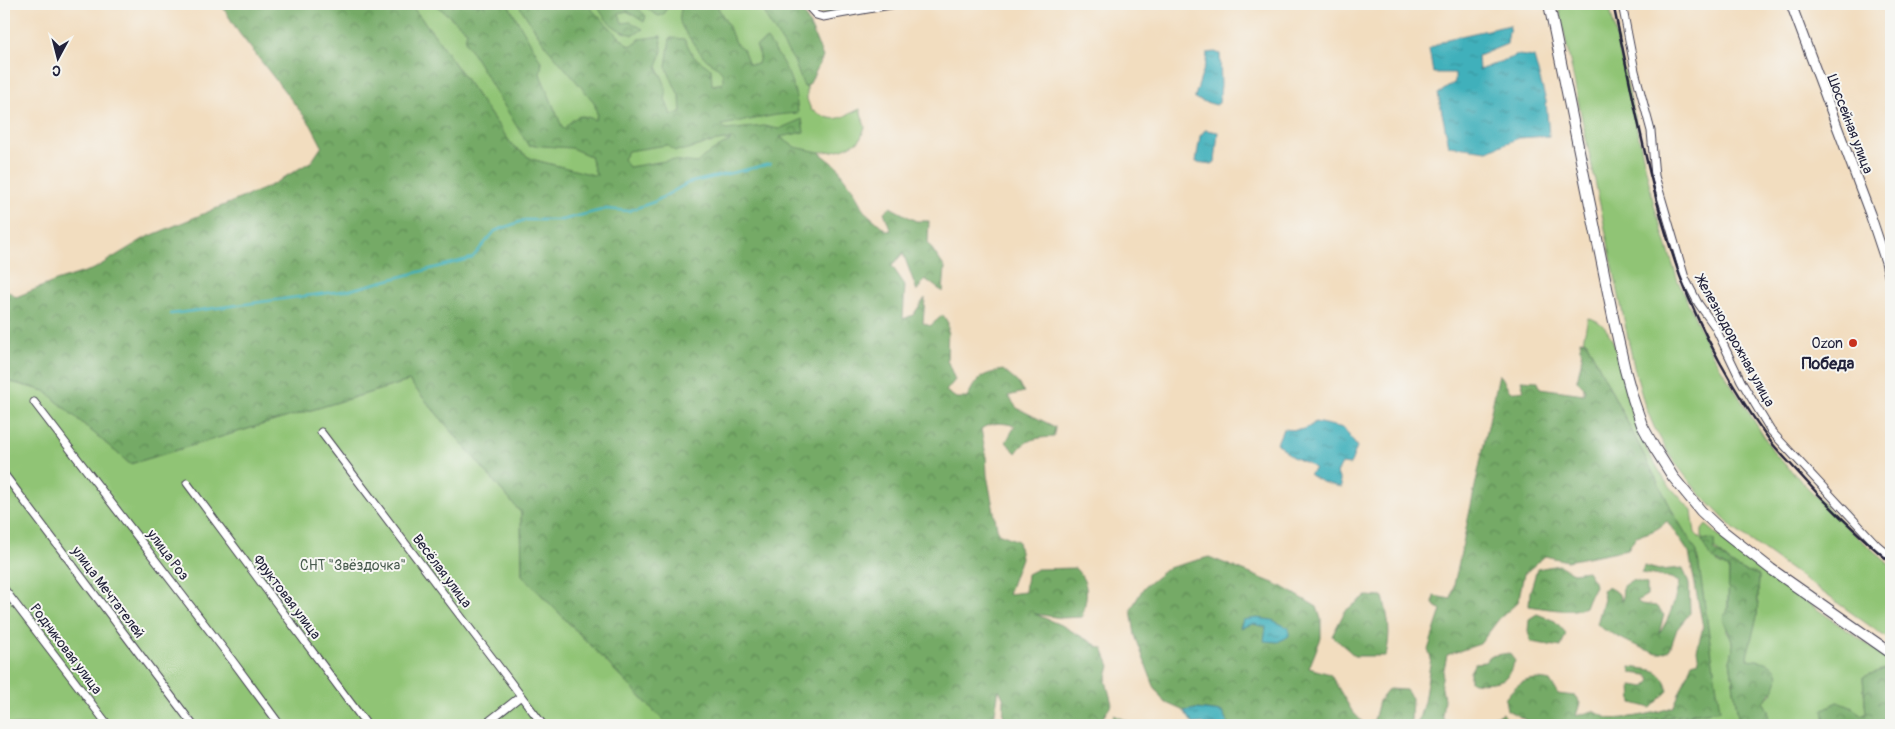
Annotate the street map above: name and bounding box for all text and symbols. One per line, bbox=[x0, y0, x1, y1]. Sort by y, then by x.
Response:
north arrow bbox=[32, 32, 82, 82]
text: С bbox=[51, 61, 62, 79]
street label: Шоссейная улица bbox=[1823, 72, 1877, 176]
street label: Железнодорожная улица bbox=[1691, 270, 1778, 410]
place label: Ozon bbox=[1812, 335, 1843, 352]
marker: Ozon bbox=[1847, 337, 1859, 349]
district label: Победа bbox=[1802, 354, 1855, 374]
street label: улица Роз bbox=[143, 525, 193, 584]
street label: Весёлая улица bbox=[409, 531, 475, 611]
street label: улица Мечтателей bbox=[67, 542, 148, 641]
street label: Фруктовая улица bbox=[250, 551, 324, 643]
park label: СНТ "Звёздочка" bbox=[300, 557, 406, 574]
street label: Родниковая улица bbox=[26, 600, 106, 698]

